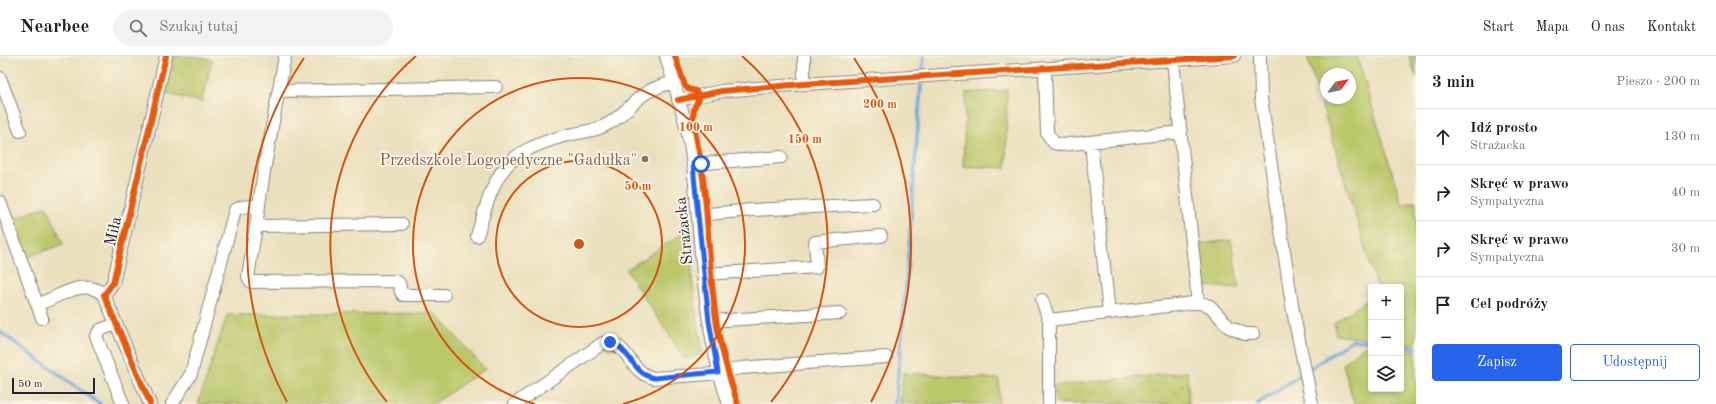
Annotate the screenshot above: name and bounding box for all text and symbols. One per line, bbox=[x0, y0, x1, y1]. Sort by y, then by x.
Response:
search box bbox=[113, 10, 393, 46]
icon: search bbox=[127, 17, 149, 39]
text: Nearbee bbox=[20, 18, 89, 37]
text: Szukaj tutaj bbox=[159, 20, 238, 35]
text: Start bbox=[1483, 20, 1514, 34]
text: Mapa bbox=[1536, 20, 1569, 34]
text: O nas bbox=[1591, 20, 1625, 34]
text: Kontakt bbox=[1647, 20, 1696, 34]
north arrow bbox=[1320, 68, 1356, 104]
text: 3 min bbox=[1432, 74, 1475, 91]
text: Pieszo · 200 m bbox=[1616, 75, 1700, 88]
text: 200 m bbox=[863, 99, 897, 111]
text: Idź prosto bbox=[1470, 121, 1537, 136]
text: 100 m bbox=[679, 122, 713, 134]
icon: ahead bbox=[1432, 126, 1454, 148]
text: 130 m bbox=[1663, 130, 1700, 143]
text: 150 m bbox=[788, 133, 822, 146]
text: Strażacka bbox=[1470, 139, 1525, 152]
place label: Przedszkole Logopedyczne "Gadułka" bbox=[379, 153, 637, 169]
marker: Przedszkole Logopedyczne "Gadułka" bbox=[640, 154, 650, 164]
route start bbox=[692, 155, 710, 173]
text: Skręć w prawo bbox=[1470, 177, 1569, 192]
text: 50 m bbox=[625, 180, 652, 193]
icon: right bbox=[1432, 182, 1454, 204]
text: 40 m bbox=[1671, 186, 1700, 199]
text: Sympatyczna bbox=[1470, 195, 1544, 208]
street label: Strażacka bbox=[673, 196, 697, 266]
street label: Miła bbox=[103, 215, 125, 248]
text: Skręć w prawo bbox=[1470, 233, 1569, 248]
centre of rings bbox=[572, 237, 586, 251]
icon: right bbox=[1432, 238, 1454, 260]
text: 30 m bbox=[1671, 242, 1700, 255]
text: Sympatyczna bbox=[1470, 251, 1544, 264]
map controls bbox=[1368, 284, 1404, 392]
button: + bbox=[1368, 284, 1404, 320]
icon: arrive bbox=[1432, 294, 1454, 316]
text: Cel podróży bbox=[1470, 297, 1548, 312]
button: − bbox=[1368, 320, 1404, 356]
route end bbox=[601, 333, 619, 351]
button: Zapisz bbox=[1432, 344, 1562, 381]
button: Udostępnij bbox=[1570, 344, 1700, 381]
button: layers bbox=[1368, 356, 1404, 392]
scale bar bbox=[12, 376, 95, 395]
text: 50 m bbox=[18, 379, 43, 390]

